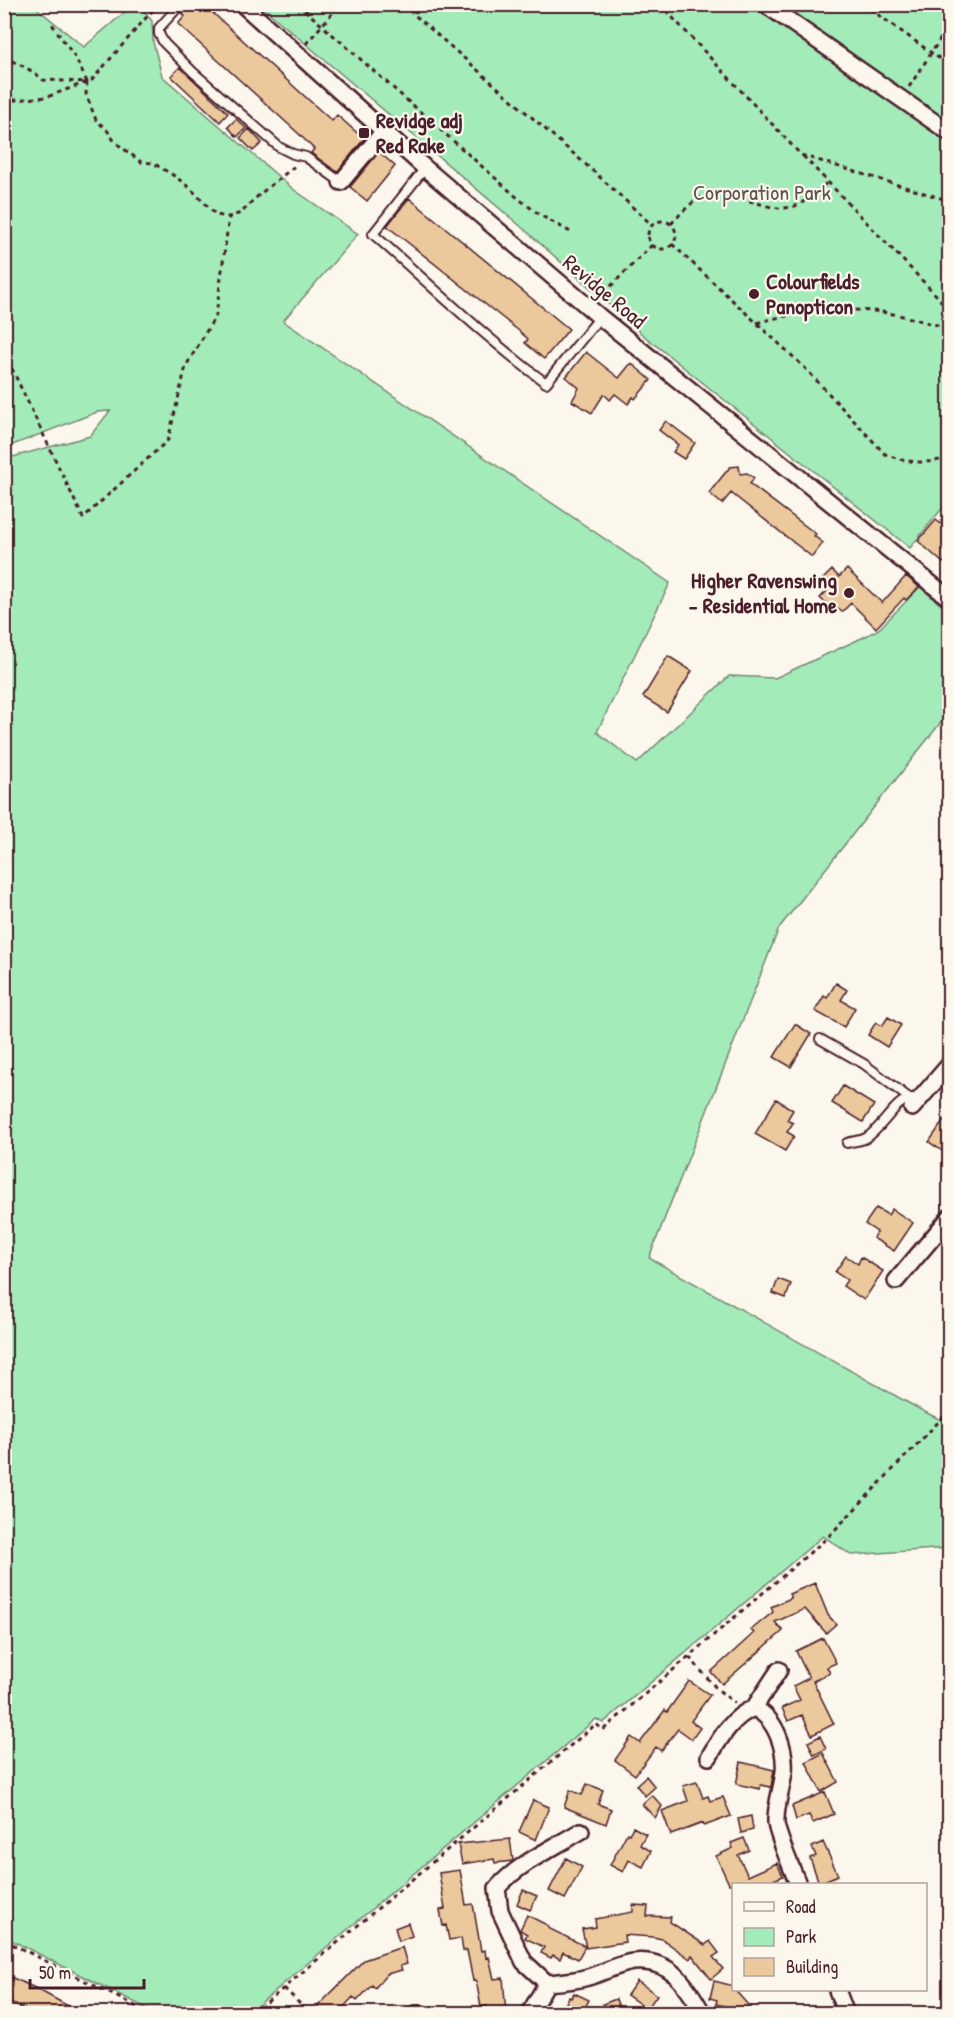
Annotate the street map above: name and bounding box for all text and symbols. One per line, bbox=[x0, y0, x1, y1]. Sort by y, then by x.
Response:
place label: Revidge adj Red Rake bbox=[376, 105, 463, 160]
marker: Revidge adj Red Rake bbox=[357, 126, 371, 140]
park label: Corporation Park bbox=[693, 177, 831, 207]
street label: Revidge Road bbox=[557, 247, 654, 335]
place label: Colourfields Panopticon bbox=[766, 266, 860, 322]
marker: Colourfields Panopticon bbox=[747, 287, 761, 301]
place label: Higher Ravenswing - Residential Home bbox=[689, 565, 837, 620]
marker: Higher Ravenswing - Residential Home bbox=[842, 586, 856, 600]
legend bbox=[732, 1883, 927, 1991]
text: Road bbox=[786, 1894, 816, 1919]
text: Park bbox=[786, 1924, 817, 1949]
scale bar bbox=[30, 1952, 144, 1990]
text: Building bbox=[786, 1954, 838, 1979]
text: 50 m bbox=[39, 1960, 71, 1985]

